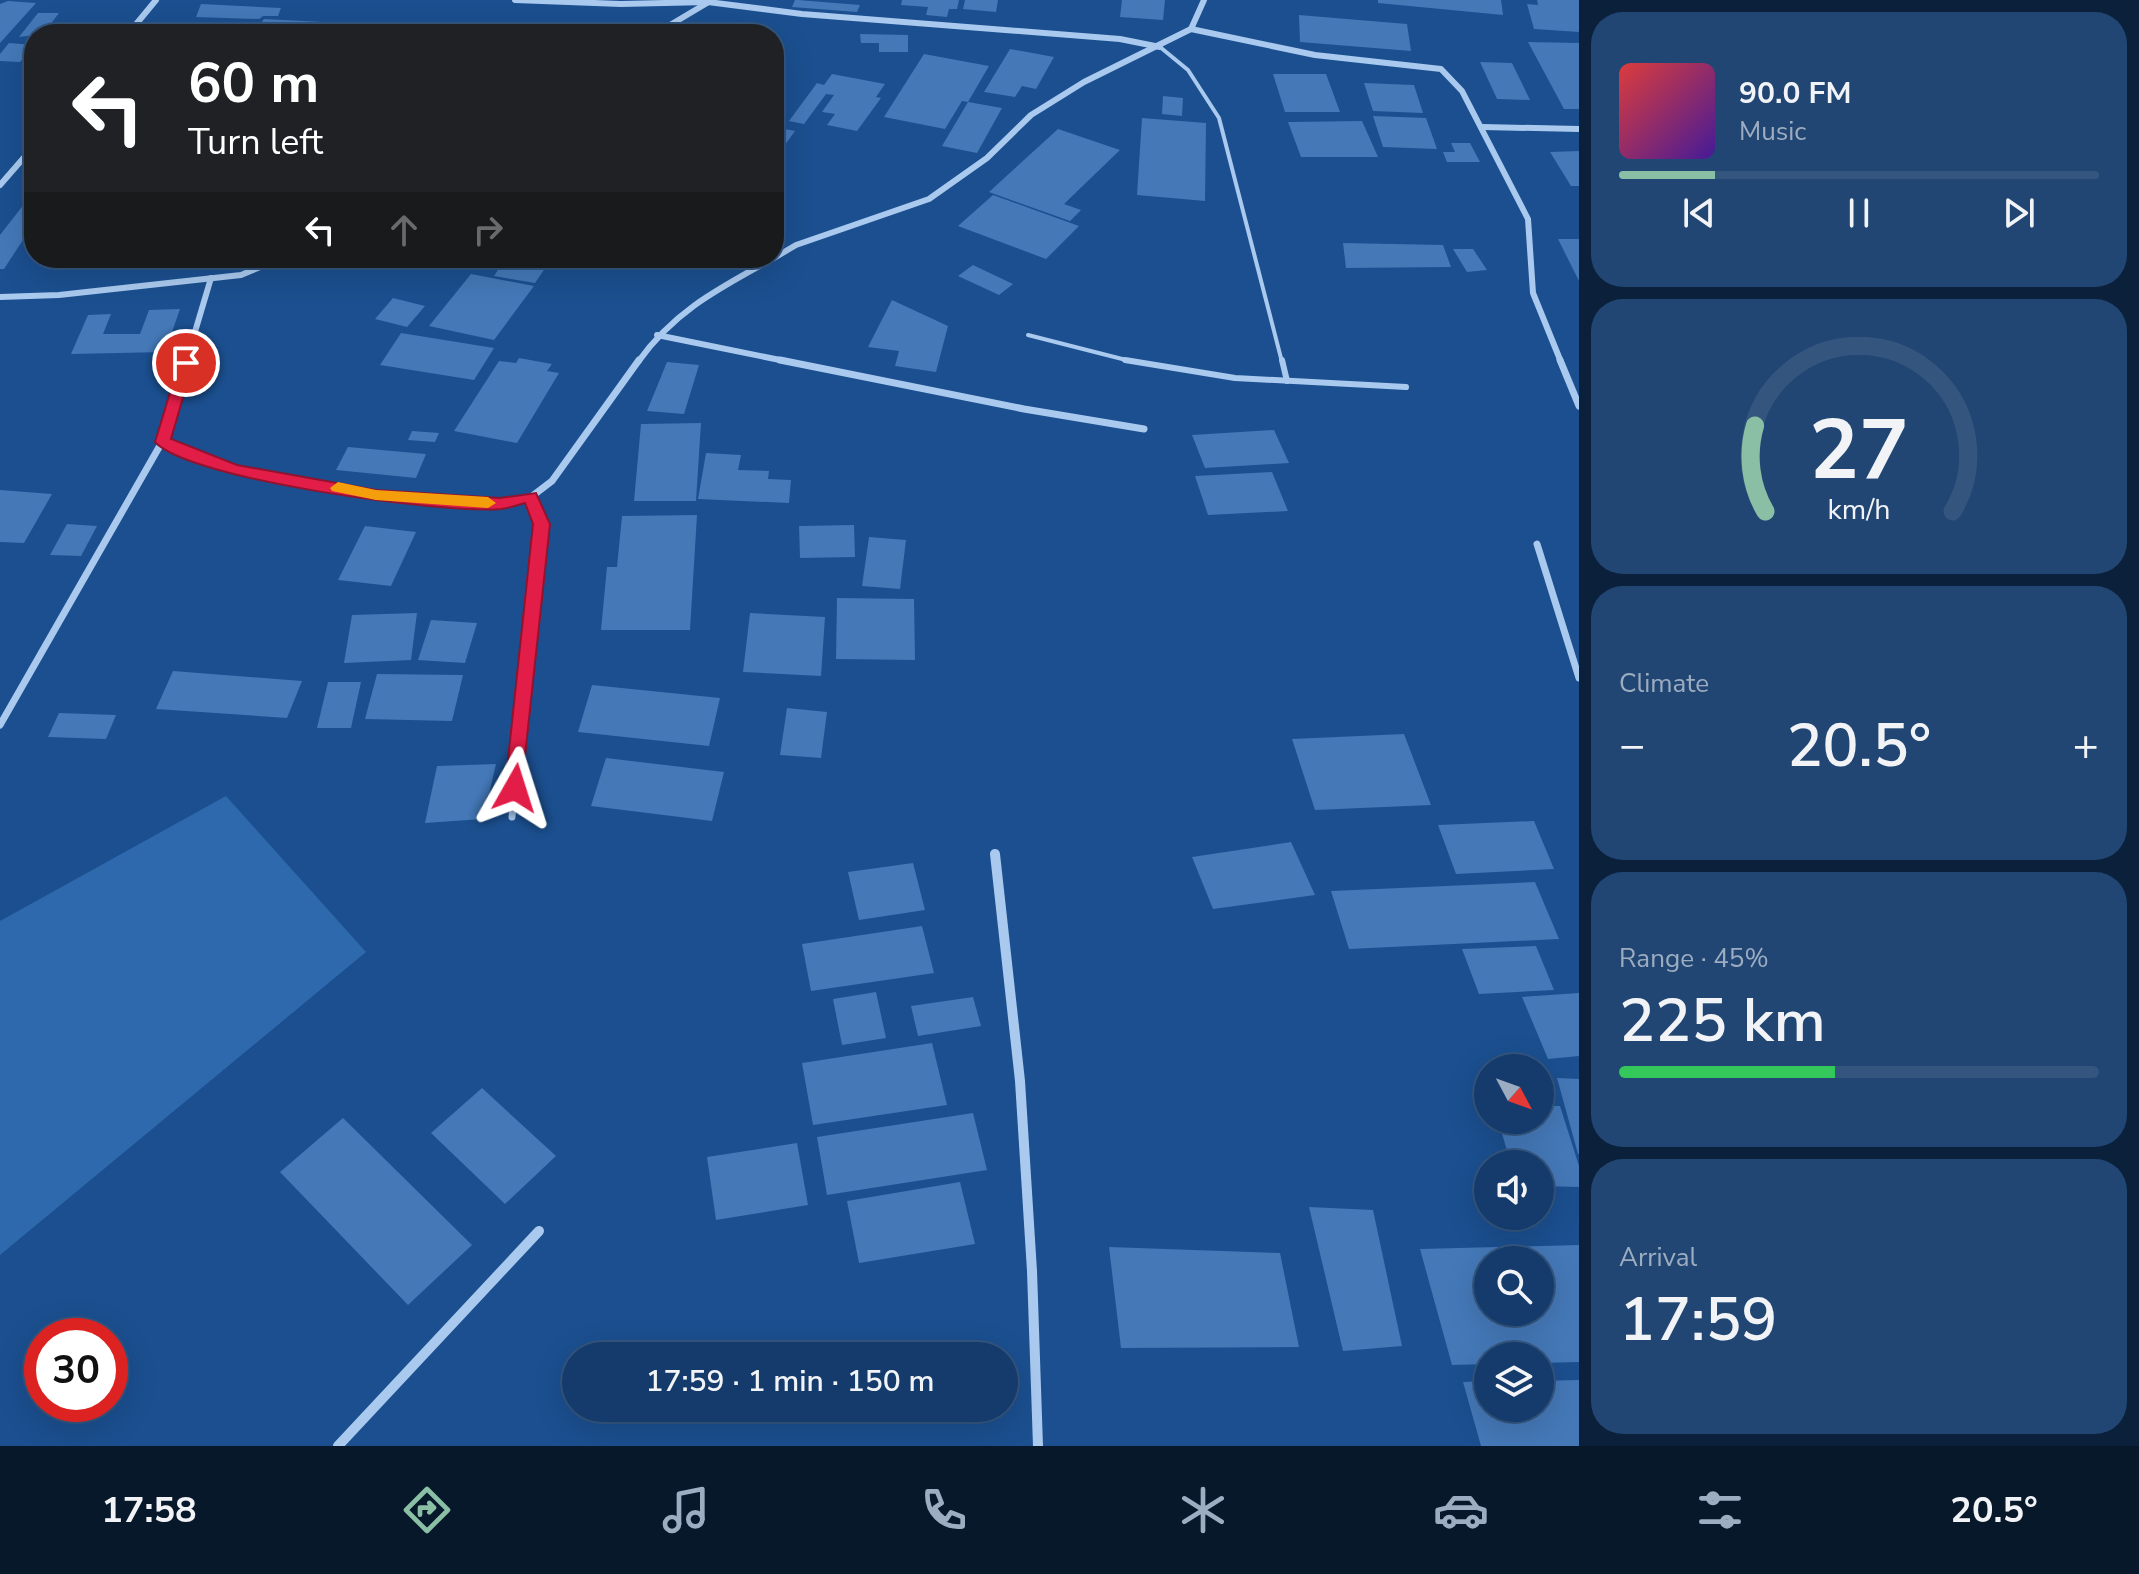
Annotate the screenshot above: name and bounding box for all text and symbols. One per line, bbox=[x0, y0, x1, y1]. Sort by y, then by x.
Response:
text: 60 m bbox=[188, 45, 319, 122]
icon: left bbox=[56, 56, 160, 160]
text: 90.0 FM bbox=[1739, 73, 1851, 114]
text: Music bbox=[1739, 114, 1806, 149]
text: Turn left bbox=[188, 118, 323, 167]
icon: previous bbox=[1677, 191, 1721, 235]
icon: pause bbox=[1837, 191, 1881, 235]
icon: next bbox=[1997, 191, 2041, 235]
icon: left bbox=[298, 208, 342, 252]
icon: ahead bbox=[382, 208, 426, 252]
icon: right bbox=[466, 208, 510, 252]
pin bbox=[152, 329, 220, 397]
icon: arrive bbox=[164, 341, 208, 385]
text: 27 bbox=[1809, 394, 1909, 507]
text: km/h bbox=[1828, 490, 1890, 529]
text: Climate bbox=[1619, 666, 1709, 701]
text: 20.5° bbox=[1787, 705, 1931, 787]
text: − bbox=[1619, 716, 1645, 776]
text: + bbox=[2073, 716, 2099, 776]
position arrow bbox=[473, 746, 557, 830]
text: Range · 45% bbox=[1619, 941, 1769, 976]
text: 225 km bbox=[1619, 980, 1826, 1062]
north arrow bbox=[1474, 1054, 1554, 1134]
map controls bbox=[1474, 1054, 1554, 1422]
button: sound bbox=[1474, 1150, 1554, 1230]
text: Arrival bbox=[1619, 1240, 1697, 1275]
button: search bbox=[1474, 1246, 1554, 1326]
text: 17:59 bbox=[1619, 1279, 1777, 1361]
speed limit sign: 30 bbox=[24, 1318, 128, 1422]
button: layers bbox=[1474, 1342, 1554, 1422]
text: 17:59 · 1 min · 150 m bbox=[645, 1361, 935, 1402]
icon: directions bbox=[399, 1482, 455, 1538]
icon: music bbox=[658, 1482, 714, 1538]
icon: phone bbox=[916, 1482, 972, 1538]
icon: climate bbox=[1175, 1482, 1231, 1538]
icon: car bbox=[1433, 1482, 1489, 1538]
icon: filters bbox=[1692, 1482, 1748, 1538]
text: 17:58 bbox=[101, 1486, 197, 1535]
text: 20.5° bbox=[1950, 1486, 2038, 1535]

